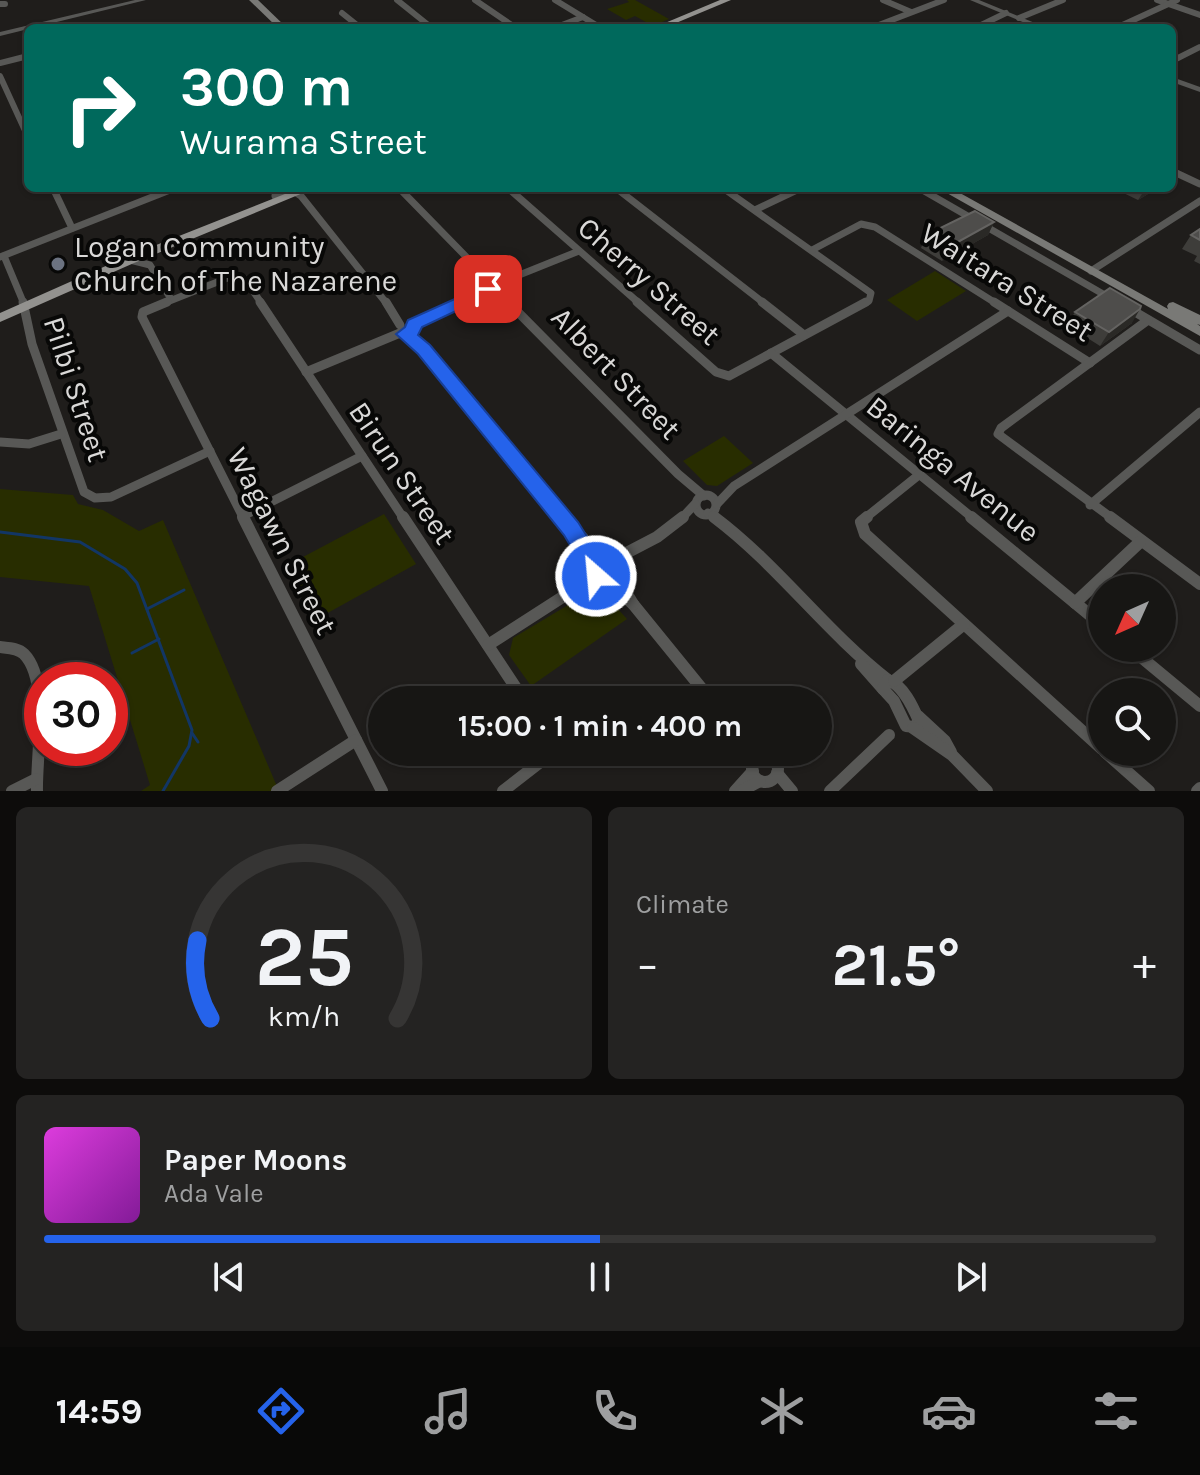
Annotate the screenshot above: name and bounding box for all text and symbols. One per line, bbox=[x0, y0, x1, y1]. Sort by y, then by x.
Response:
text: 300 m bbox=[180, 54, 353, 119]
icon: right bbox=[48, 56, 152, 160]
text: Wurama Street bbox=[180, 121, 427, 163]
street label: Cherry Street bbox=[570, 209, 728, 353]
street label: Waitara Street bbox=[914, 215, 1100, 349]
place label: Logan Community Church of The Nazarene bbox=[74, 229, 397, 299]
marker: Logan Community Church of The Nazarene bbox=[49, 255, 67, 273]
pin bbox=[454, 255, 522, 323]
icon: arrive bbox=[466, 267, 510, 311]
street label: Albert Street bbox=[544, 299, 688, 447]
street label: Pilbi Street bbox=[36, 312, 116, 466]
street label: Baringa Avenue bbox=[859, 388, 1047, 550]
street label: Birun Street bbox=[341, 395, 463, 551]
street label: Wagawn Street bbox=[219, 441, 345, 641]
position arrow bbox=[554, 534, 638, 618]
north arrow bbox=[1088, 574, 1176, 662]
map controls bbox=[1088, 574, 1176, 766]
speed limit sign: 30 bbox=[24, 662, 128, 766]
button: search bbox=[1088, 678, 1176, 766]
text: 15:00 · 1 min · 400 m bbox=[458, 708, 742, 744]
text: Climate bbox=[636, 889, 729, 920]
text: 25 bbox=[255, 909, 353, 1006]
text: 21.5° bbox=[832, 930, 960, 1000]
text: − bbox=[636, 939, 659, 990]
text: + bbox=[1133, 939, 1156, 990]
text: km/h bbox=[268, 1000, 340, 1033]
text: Paper Moons bbox=[164, 1142, 347, 1178]
text: Ada Vale bbox=[164, 1178, 264, 1209]
icon: previous bbox=[207, 1255, 251, 1299]
icon: pause bbox=[578, 1255, 622, 1299]
icon: next bbox=[949, 1255, 993, 1299]
icon: directions bbox=[253, 1383, 309, 1439]
icon: music bbox=[420, 1383, 476, 1439]
icon: phone bbox=[587, 1383, 643, 1439]
icon: climate bbox=[754, 1383, 810, 1439]
icon: car bbox=[921, 1383, 977, 1439]
icon: filters bbox=[1088, 1383, 1144, 1439]
text: 14:59 bbox=[56, 1390, 142, 1432]

